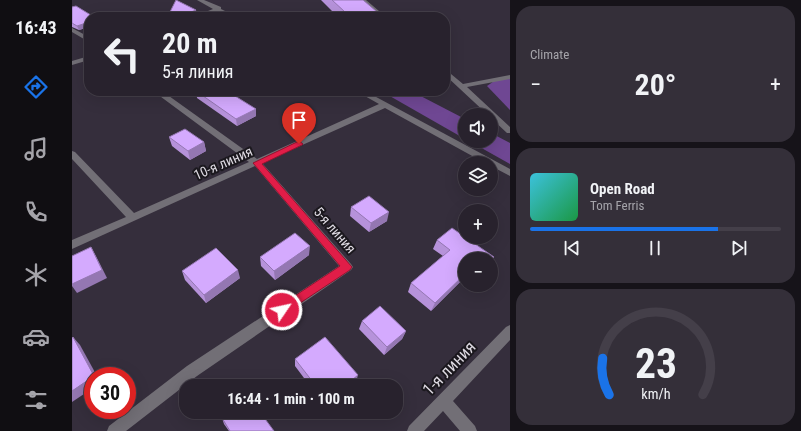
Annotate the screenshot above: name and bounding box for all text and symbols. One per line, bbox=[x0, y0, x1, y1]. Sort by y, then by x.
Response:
text: 16:43 bbox=[15, 17, 57, 38]
text: 20 m bbox=[162, 27, 218, 60]
icon: left bbox=[96, 28, 148, 80]
text: Climate bbox=[530, 47, 569, 62]
text: 5-я линия bbox=[162, 61, 234, 82]
text: 20° bbox=[635, 67, 677, 102]
text: − bbox=[530, 72, 541, 97]
text: + bbox=[770, 72, 781, 97]
icon: directions bbox=[22, 73, 50, 101]
pin bbox=[282, 103, 316, 144]
map controls bbox=[458, 108, 498, 292]
button: sound bbox=[458, 108, 498, 148]
icon: arrive bbox=[288, 109, 310, 131]
icon: music bbox=[22, 135, 50, 163]
street label: 10-я линия bbox=[191, 143, 255, 183]
button: layers bbox=[458, 156, 498, 196]
text: Open Road bbox=[590, 180, 655, 198]
icon: phone bbox=[22, 198, 50, 226]
text: Tom Ferris bbox=[590, 198, 644, 213]
street label: 5-я линия bbox=[311, 204, 359, 256]
button: + bbox=[458, 204, 498, 244]
icon: previous bbox=[561, 237, 583, 259]
icon: pause bbox=[644, 237, 666, 259]
icon: next bbox=[728, 237, 750, 259]
button: − bbox=[458, 252, 498, 292]
icon: climate bbox=[22, 261, 50, 289]
position arrow bbox=[261, 289, 303, 331]
icon: car bbox=[22, 323, 50, 351]
street label: 1-я линия bbox=[418, 337, 480, 399]
text: 23 bbox=[634, 339, 677, 388]
speed limit sign: 30 bbox=[84, 367, 136, 419]
icon: filters bbox=[22, 386, 50, 414]
text: km/h bbox=[641, 386, 670, 402]
text: 16:44 · 1 min · 100 m bbox=[227, 390, 355, 408]

